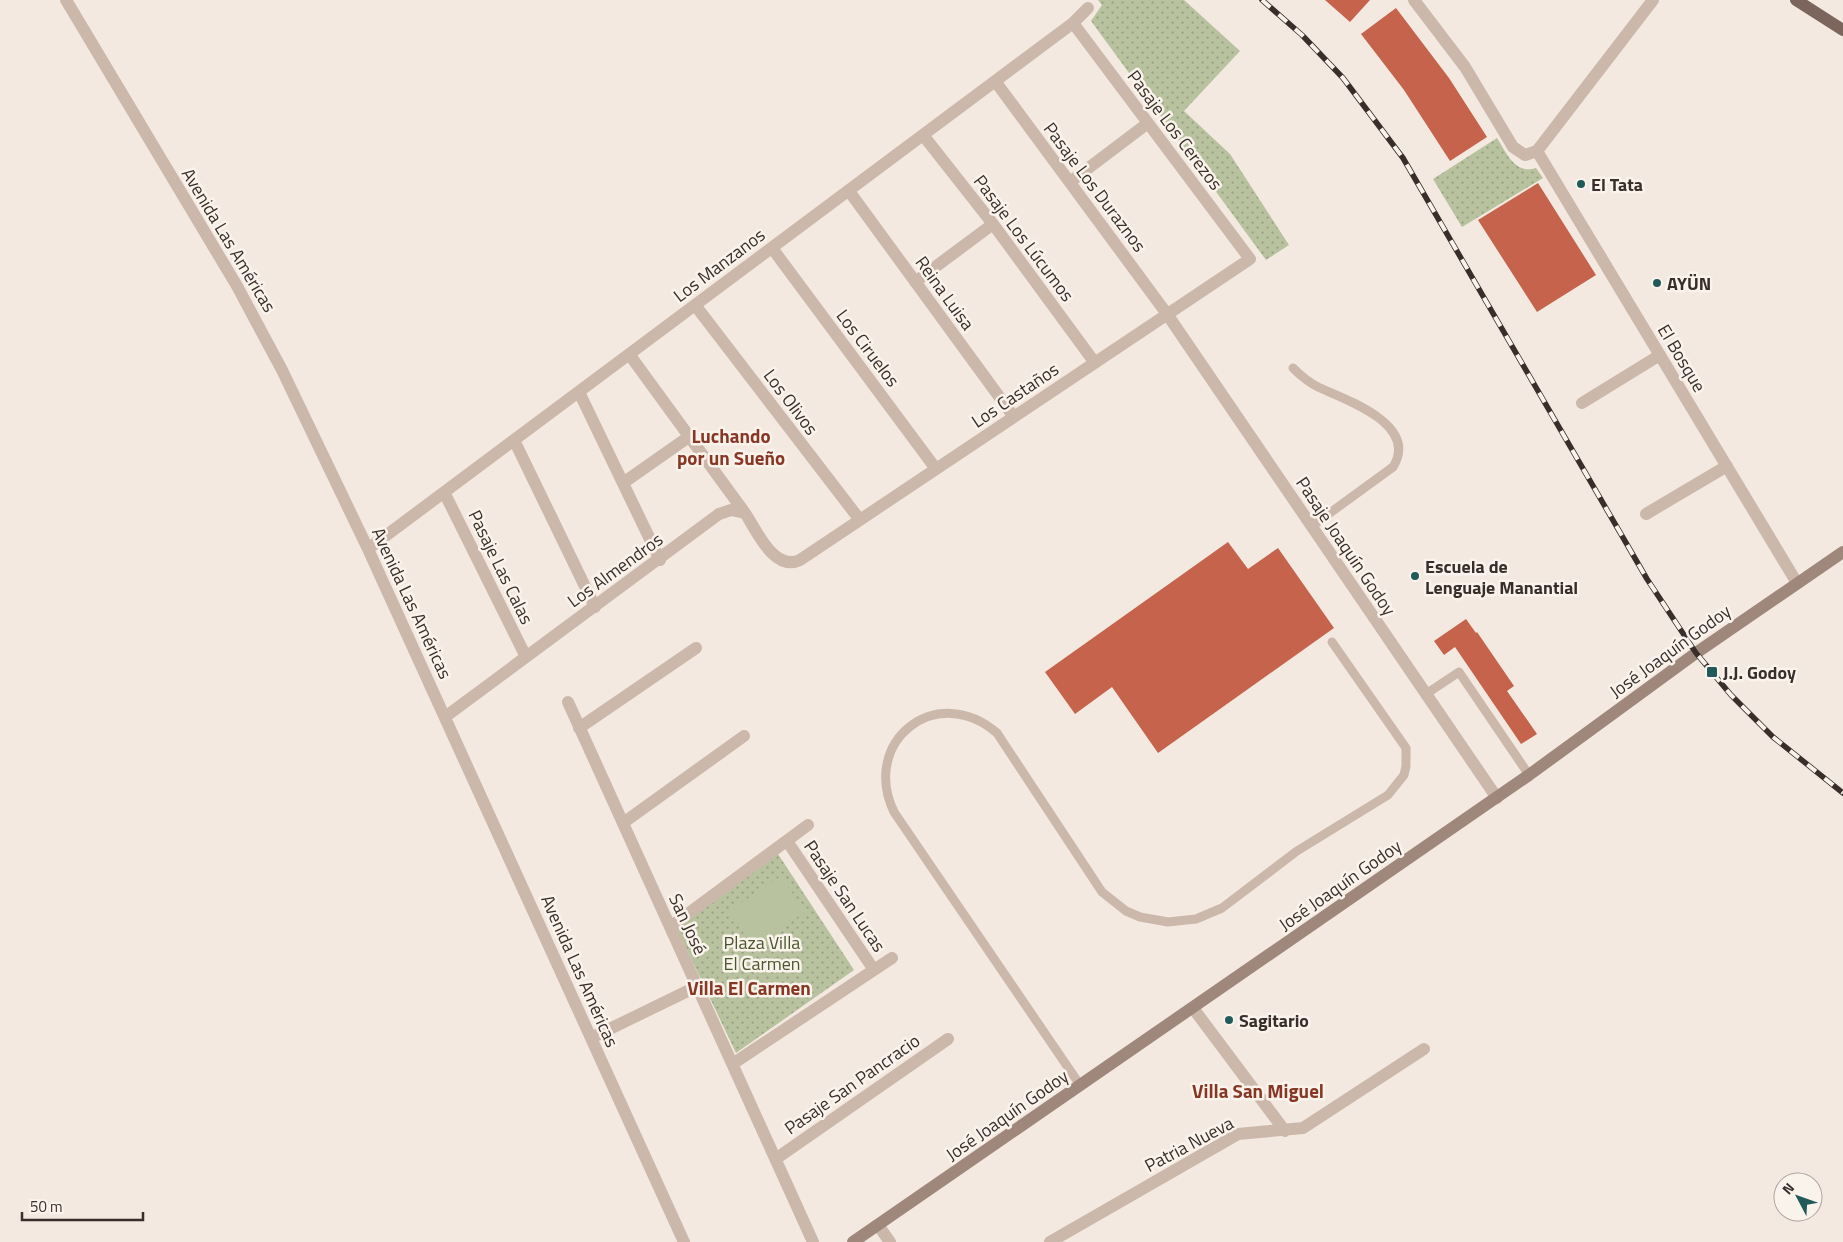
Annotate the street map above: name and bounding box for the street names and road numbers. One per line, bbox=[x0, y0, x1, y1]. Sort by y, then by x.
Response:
street label: Pasaje Los Cerezos bbox=[1121, 64, 1229, 196]
street label: Pasaje Los Duraznos bbox=[1037, 116, 1153, 258]
street label: Avenida Las Américas bbox=[175, 163, 283, 317]
street label: Pasaje Los Lúcumos bbox=[967, 169, 1081, 307]
street label: Los Manzanos bbox=[667, 221, 771, 309]
street label: Reina Luisa bbox=[909, 250, 981, 336]
street label: Los Ciruelos bbox=[830, 304, 906, 392]
street label: El Bosque bbox=[1651, 319, 1713, 397]
street label: Los Castaños bbox=[966, 356, 1064, 434]
street label: Los Olivos bbox=[757, 363, 825, 441]
street label: Pasaje Joaquín Godoy bbox=[1289, 471, 1403, 621]
street label: Pasaje Las Calas bbox=[462, 505, 540, 629]
street label: Avenida Las Américas bbox=[365, 523, 459, 683]
street label: Los Almendros bbox=[562, 526, 668, 614]
street label: José Joaquín Godoy bbox=[1604, 597, 1737, 704]
street label: José Joaquín Godoy bbox=[1273, 832, 1407, 937]
street label: Pasaje San Lucas bbox=[798, 835, 892, 957]
street label: San José bbox=[662, 889, 714, 959]
street label: Avenida Las Américas bbox=[534, 890, 626, 1052]
street label: Pasaje San Pancracio bbox=[779, 1027, 925, 1141]
street label: José Joaquín Godoy bbox=[940, 1062, 1074, 1167]
street label: Patria Nueva bbox=[1140, 1109, 1238, 1179]

